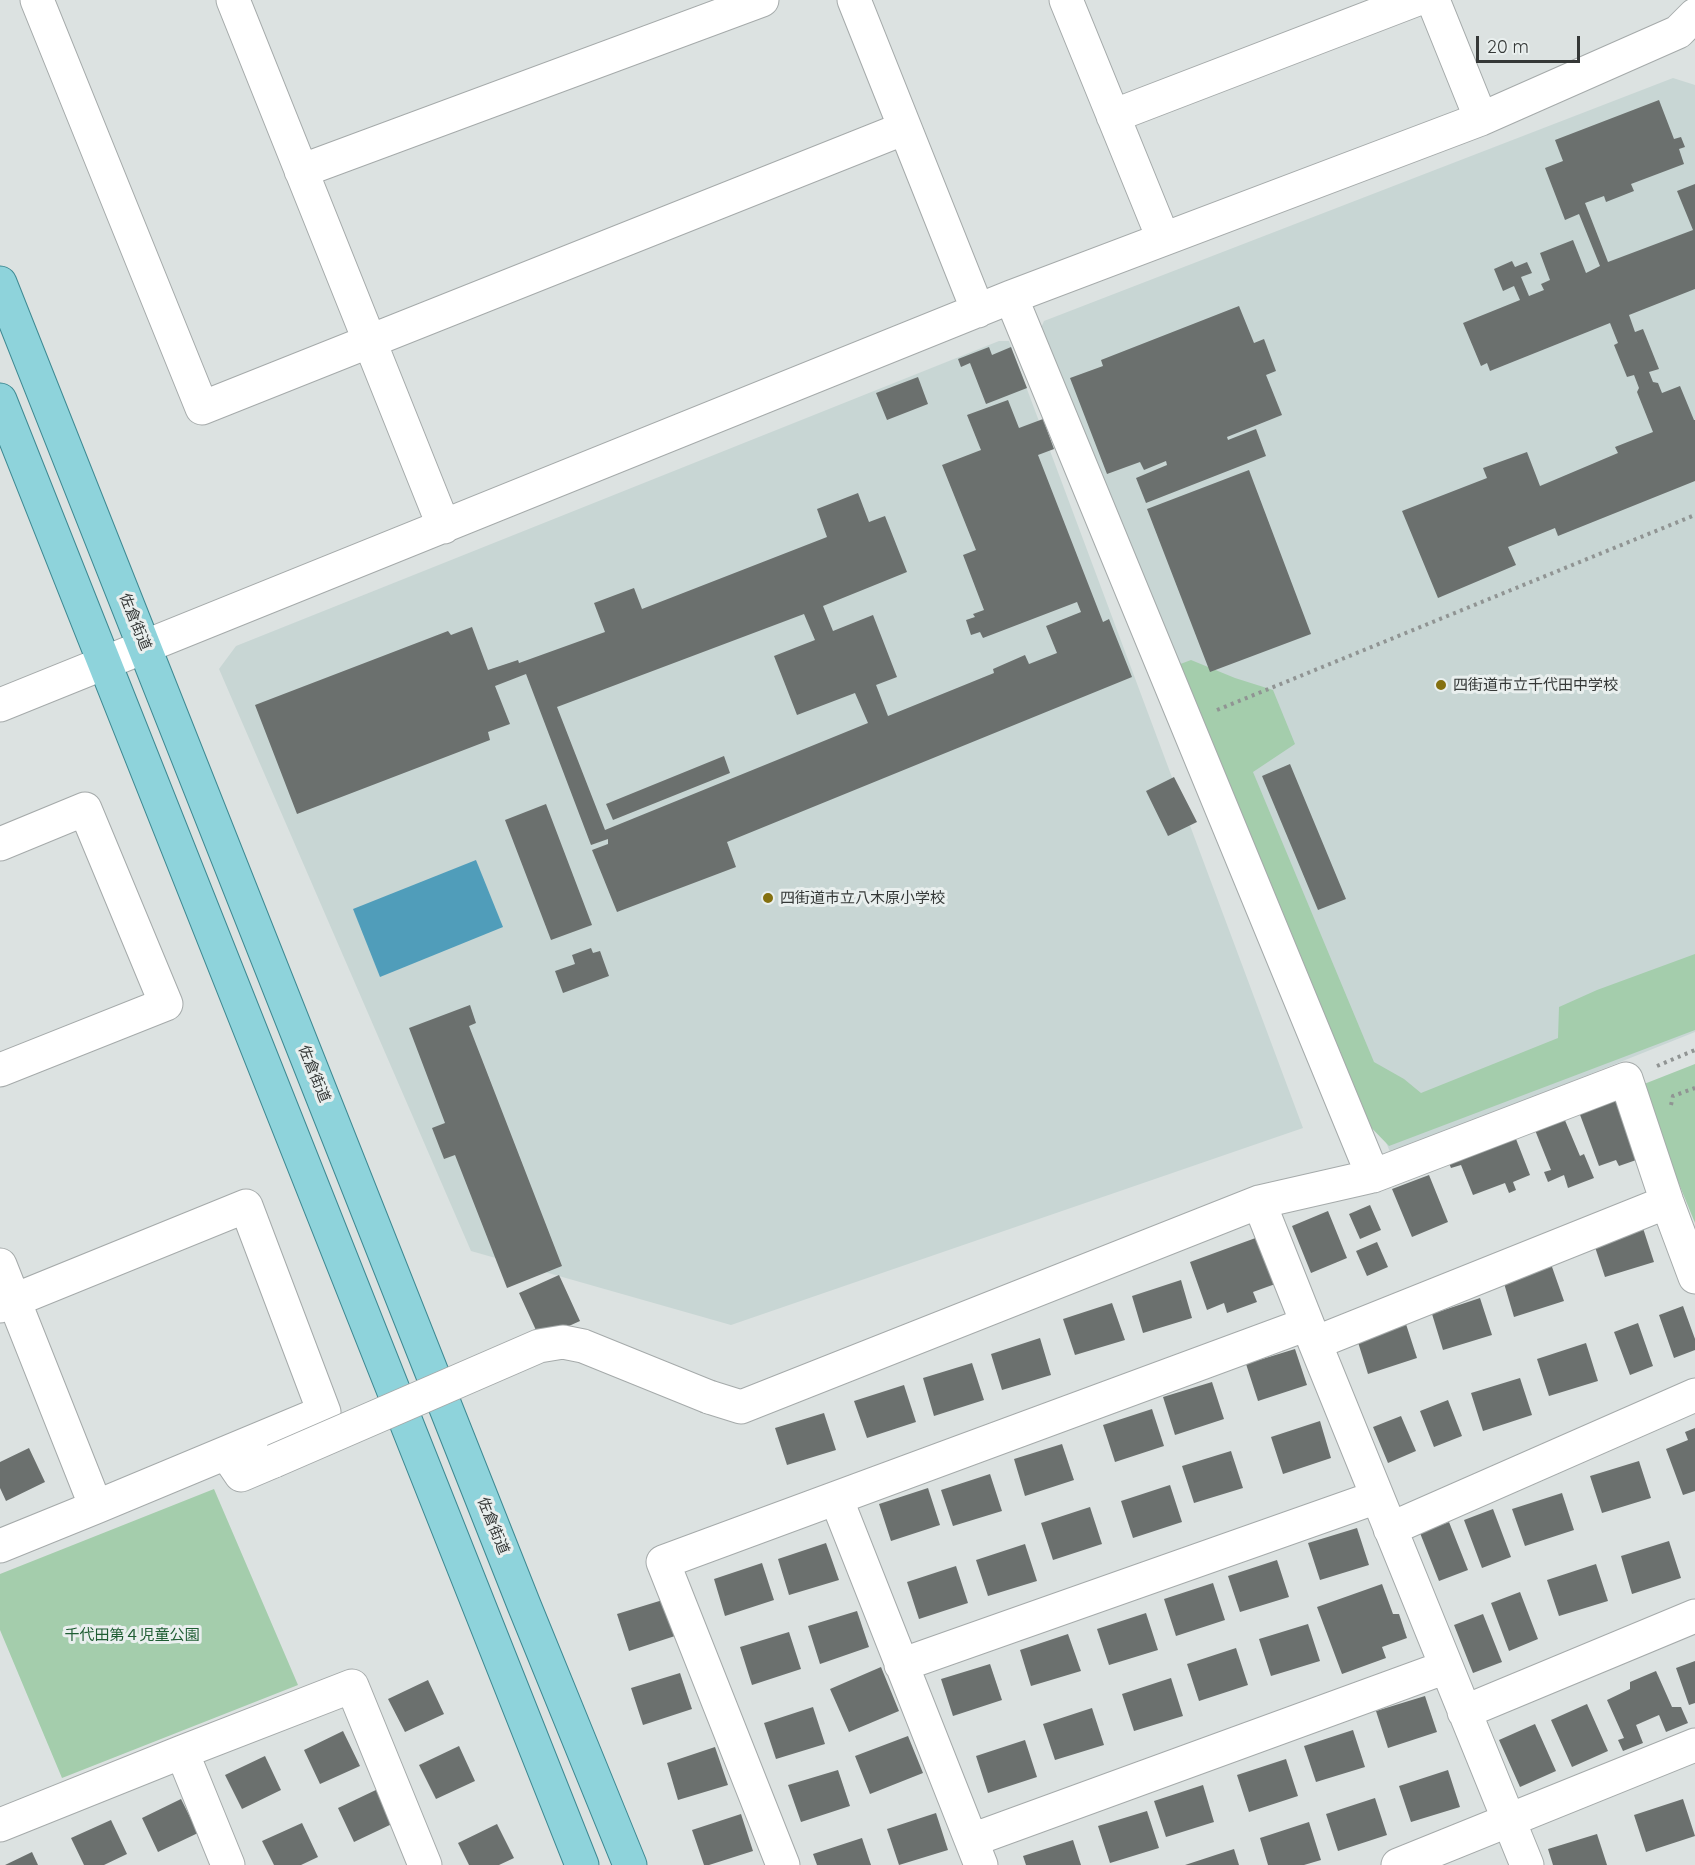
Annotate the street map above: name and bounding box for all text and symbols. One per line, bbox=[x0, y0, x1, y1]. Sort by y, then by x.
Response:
scale bar bbox=[1479, 24, 1582, 62]
text: 20 m bbox=[1487, 35, 1529, 58]
street label: 佐倉街道 bbox=[115, 591, 155, 653]
place label: 四街道市立千代田中学校 bbox=[1453, 676, 1618, 694]
marker: 四街道市立千代田中学校 bbox=[1434, 678, 1448, 692]
place label: 四街道市立八木原小学校 bbox=[780, 889, 945, 907]
marker: 四街道市立八木原小学校 bbox=[761, 891, 775, 905]
street label: 佐倉街道 bbox=[294, 1043, 334, 1105]
street label: 佐倉街道 bbox=[473, 1495, 513, 1557]
park label: 千代田第４児童公園 bbox=[65, 1626, 199, 1644]

